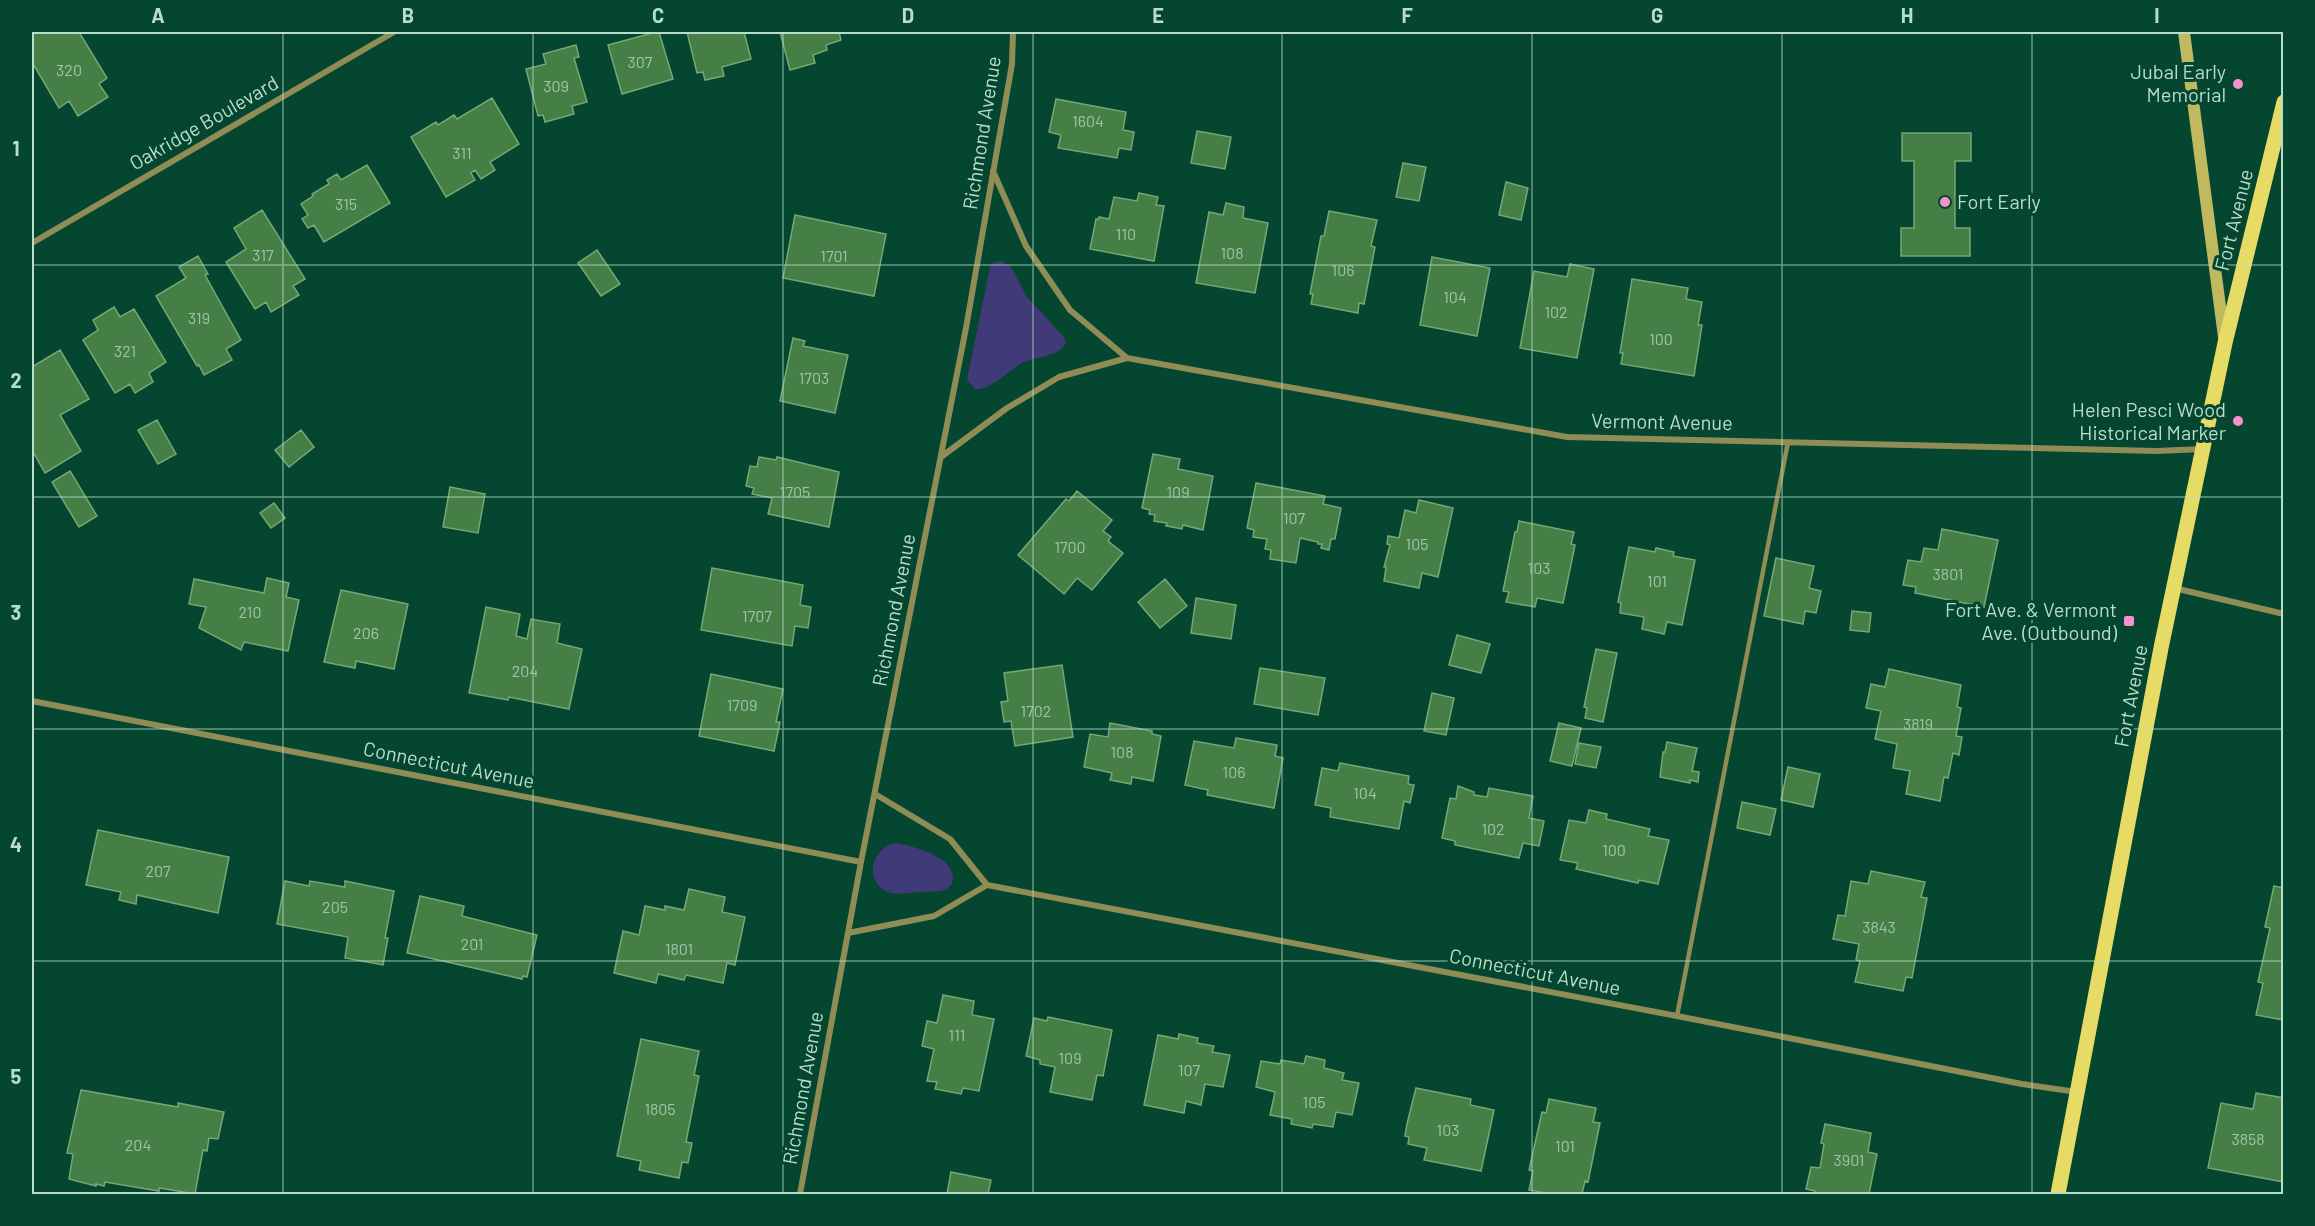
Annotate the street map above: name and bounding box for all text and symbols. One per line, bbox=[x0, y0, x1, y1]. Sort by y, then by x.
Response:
text: A bbox=[151, 3, 165, 27]
text: B bbox=[402, 3, 414, 27]
text: C bbox=[652, 3, 664, 27]
text: D bbox=[902, 3, 914, 27]
text: E bbox=[1152, 3, 1164, 27]
text: F bbox=[1401, 3, 1413, 27]
text: G bbox=[1651, 3, 1663, 27]
text: H bbox=[1901, 3, 1913, 27]
text: I bbox=[2154, 3, 2160, 27]
house number: 307 bbox=[628, 52, 653, 71]
street label: Richmond Avenue bbox=[957, 54, 1005, 211]
place label: Jubal Early Memorial bbox=[2131, 59, 2226, 106]
house number: 320 bbox=[56, 60, 82, 79]
street label: Oakridge Boulevard bbox=[125, 70, 282, 175]
house number: 309 bbox=[543, 76, 569, 95]
marker: Jubal Early Memorial bbox=[2231, 77, 2245, 91]
house number: 1604 bbox=[1072, 111, 1104, 130]
text: 1 bbox=[12, 136, 20, 160]
house number: 311 bbox=[452, 143, 472, 162]
street label: Fort Avenue bbox=[2209, 166, 2257, 273]
place label: Fort Early bbox=[1957, 189, 2041, 213]
house number: 315 bbox=[335, 194, 357, 213]
marker: Fort Early bbox=[1938, 195, 1952, 209]
house number: 110 bbox=[1116, 224, 1136, 243]
house number: 108 bbox=[1221, 243, 1243, 262]
house number: 317 bbox=[252, 245, 274, 264]
house number: 1701 bbox=[820, 246, 848, 265]
house number: 106 bbox=[1332, 260, 1354, 279]
house number: 104 bbox=[1443, 287, 1467, 306]
house number: 102 bbox=[1544, 302, 1568, 321]
house number: 319 bbox=[188, 308, 210, 327]
house number: 100 bbox=[1649, 329, 1673, 348]
house number: 321 bbox=[114, 341, 136, 360]
text: 2 bbox=[10, 368, 22, 392]
house number: 1703 bbox=[799, 368, 829, 387]
place label: Helen Pesci Wood Historical Marker bbox=[2072, 397, 2226, 444]
street label: Vermont Avenue bbox=[1591, 408, 1733, 434]
marker: Helen Pesci Wood Historical Marker bbox=[2231, 414, 2245, 428]
house number: 1705 bbox=[780, 482, 810, 501]
house number: 109 bbox=[1167, 482, 1189, 501]
house number: 107 bbox=[1283, 508, 1306, 527]
street label: Richmond Avenue bbox=[866, 531, 920, 688]
house number: 105 bbox=[1406, 534, 1428, 553]
house number: 1700 bbox=[1054, 537, 1086, 556]
house number: 103 bbox=[1528, 558, 1550, 577]
house number: 3801 bbox=[1933, 564, 1963, 583]
house number: 101 bbox=[1647, 571, 1667, 590]
place label: Fort Ave. & Vermont Ave. (Outbound) bbox=[1945, 597, 2118, 644]
text: 3 bbox=[11, 600, 21, 624]
house number: 210 bbox=[239, 602, 262, 621]
house number: 1707 bbox=[742, 606, 772, 625]
marker: Fort Ave. & Vermont Ave. (Outbound) bbox=[2122, 614, 2136, 628]
house number: 206 bbox=[353, 623, 379, 642]
street label: Fort Avenue bbox=[2108, 643, 2152, 749]
house number: 204 bbox=[512, 661, 538, 680]
house number: 1709 bbox=[727, 695, 757, 714]
house number: 1702 bbox=[1021, 701, 1051, 720]
house number: 3819 bbox=[1903, 714, 1933, 733]
street label: Connecticut Avenue bbox=[362, 736, 537, 792]
house number: 108 bbox=[1111, 742, 1133, 761]
house number: 106 bbox=[1223, 762, 1245, 781]
house number: 104 bbox=[1353, 783, 1377, 802]
house number: 102 bbox=[1481, 819, 1505, 838]
text: 4 bbox=[10, 832, 22, 856]
house number: 100 bbox=[1602, 840, 1626, 859]
house number: 207 bbox=[145, 861, 171, 880]
house number: 205 bbox=[322, 897, 348, 916]
house number: 3843 bbox=[1862, 917, 1896, 936]
house number: 201 bbox=[461, 934, 483, 953]
house number: 1801 bbox=[665, 939, 693, 958]
street label: Connecticut Avenue bbox=[1448, 943, 1623, 999]
street label: Richmond Avenue bbox=[777, 1009, 827, 1166]
house number: 111 bbox=[949, 1025, 965, 1044]
house number: 109 bbox=[1059, 1048, 1081, 1067]
house number: 107 bbox=[1178, 1060, 1201, 1079]
text: 5 bbox=[11, 1064, 22, 1088]
house number: 105 bbox=[1303, 1092, 1325, 1111]
house number: 1805 bbox=[644, 1099, 676, 1118]
house number: 103 bbox=[1437, 1120, 1459, 1139]
house number: 3858 bbox=[2231, 1129, 2265, 1148]
house number: 204 bbox=[125, 1135, 151, 1154]
house number: 101 bbox=[1555, 1136, 1575, 1155]
house number: 3901 bbox=[1834, 1150, 1864, 1169]

